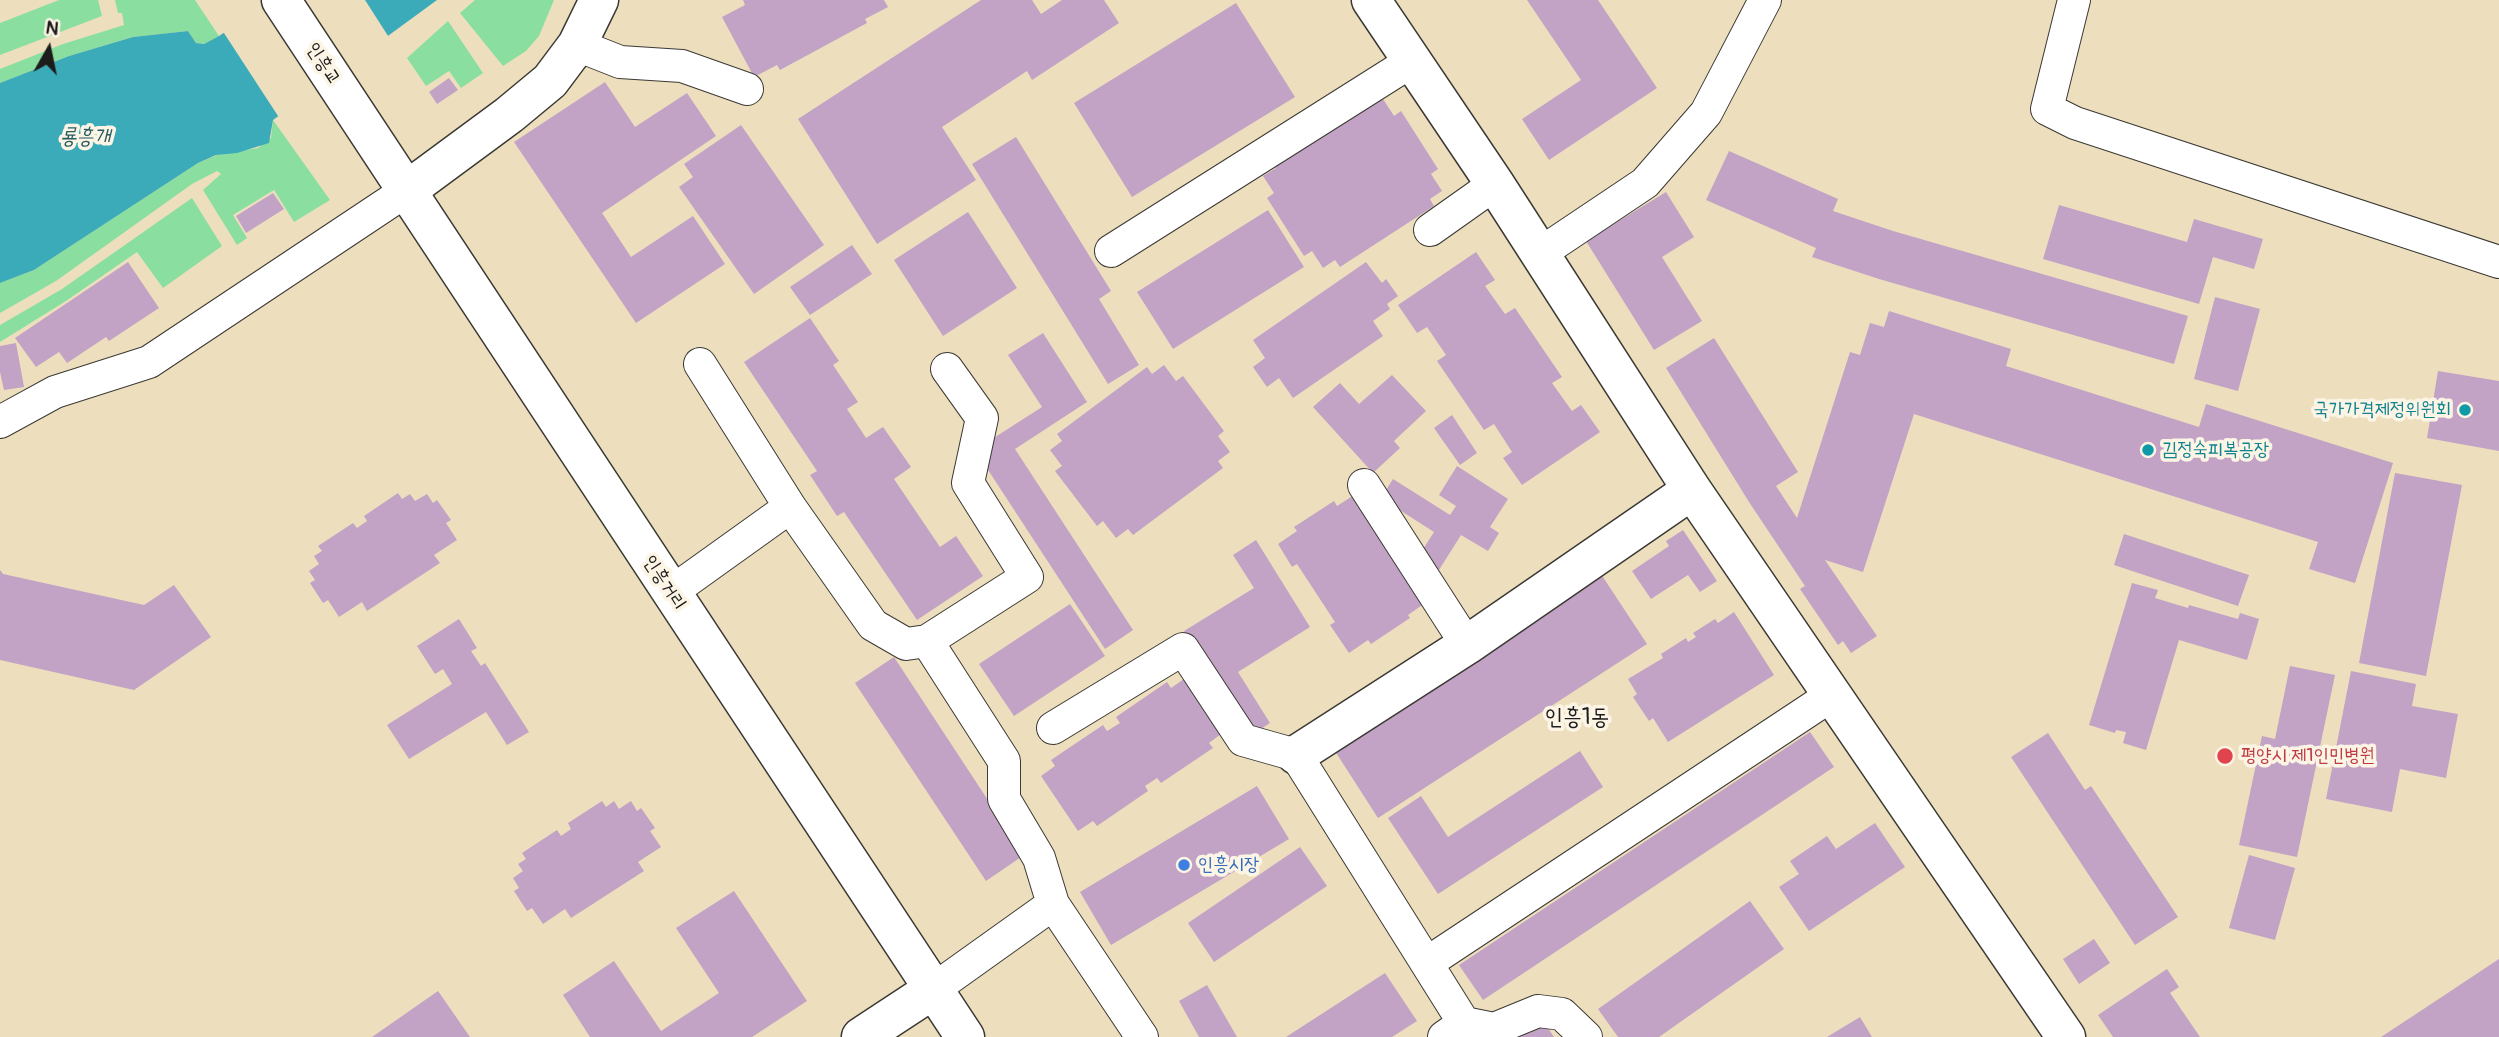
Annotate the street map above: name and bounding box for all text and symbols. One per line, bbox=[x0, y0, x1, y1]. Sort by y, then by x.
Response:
north arrow bbox=[14, 14, 84, 84]
text: N bbox=[44, 15, 61, 41]
street label: 인흥교 bbox=[301, 39, 345, 89]
water label: 룡흥개 bbox=[60, 125, 110, 151]
place label: 국가가격제정위원회 bbox=[2313, 399, 2451, 421]
marker: 국가가격제정위원회 bbox=[2457, 402, 2473, 418]
place label: 김정숙피복공장 bbox=[2162, 439, 2269, 461]
marker: 김정숙피복공장 bbox=[2140, 442, 2156, 458]
street label: 인흥거리 bbox=[638, 551, 690, 615]
district label: 인흥1동 bbox=[1545, 704, 1609, 732]
place label: 평양시 제1인민병원 bbox=[2241, 745, 2375, 767]
marker: 평양시 제1인민병원 bbox=[2215, 746, 2235, 766]
place label: 인흥시장 bbox=[1198, 854, 1259, 876]
marker: 인흥시장 bbox=[1176, 857, 1192, 873]

